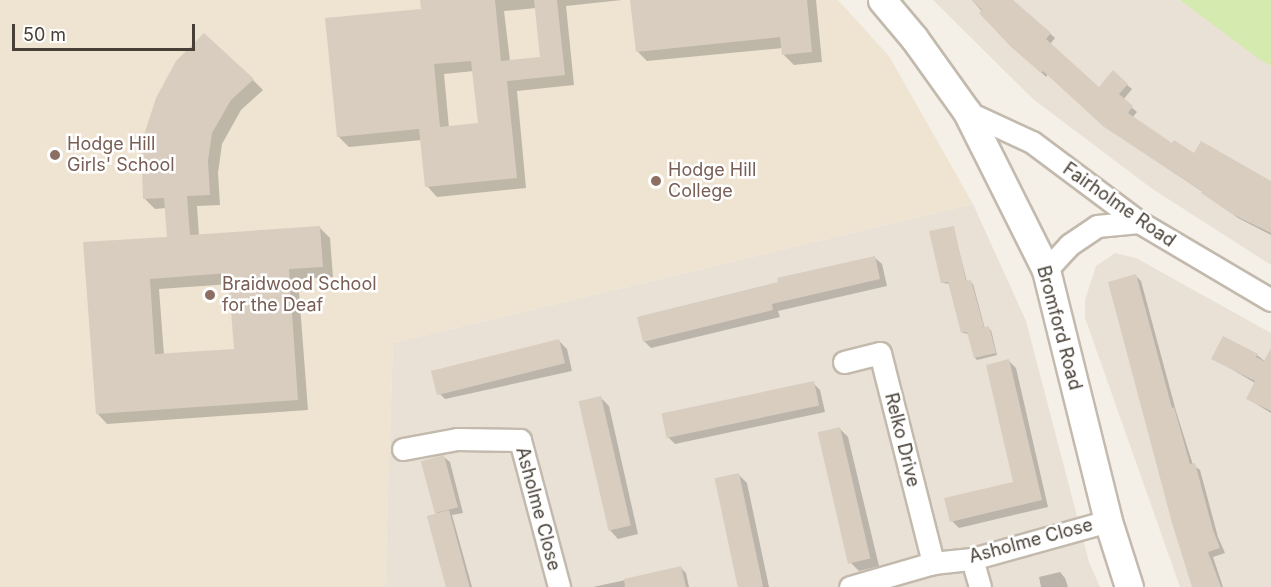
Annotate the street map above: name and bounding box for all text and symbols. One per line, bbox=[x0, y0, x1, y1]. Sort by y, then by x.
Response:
scale bar bbox=[15, 12, 198, 50]
text: 50 m bbox=[23, 24, 66, 45]
place label: Hodge Hill Girls' School bbox=[67, 134, 175, 176]
marker: Hodge Hill Girls' School bbox=[48, 148, 62, 162]
street label: Fairholme Road bbox=[1059, 158, 1179, 252]
place label: Hodge Hill College bbox=[668, 160, 756, 202]
marker: Hodge Hill College bbox=[649, 174, 663, 188]
street label: Bromford Road bbox=[1032, 264, 1086, 392]
place label: Braidwood School for the Deaf bbox=[222, 274, 377, 316]
marker: Braidwood School for the Deaf bbox=[203, 288, 217, 302]
street label: Relko Drive bbox=[880, 391, 924, 489]
street label: Asholme Close bbox=[511, 445, 565, 573]
street label: Asholme Close bbox=[967, 514, 1095, 568]

